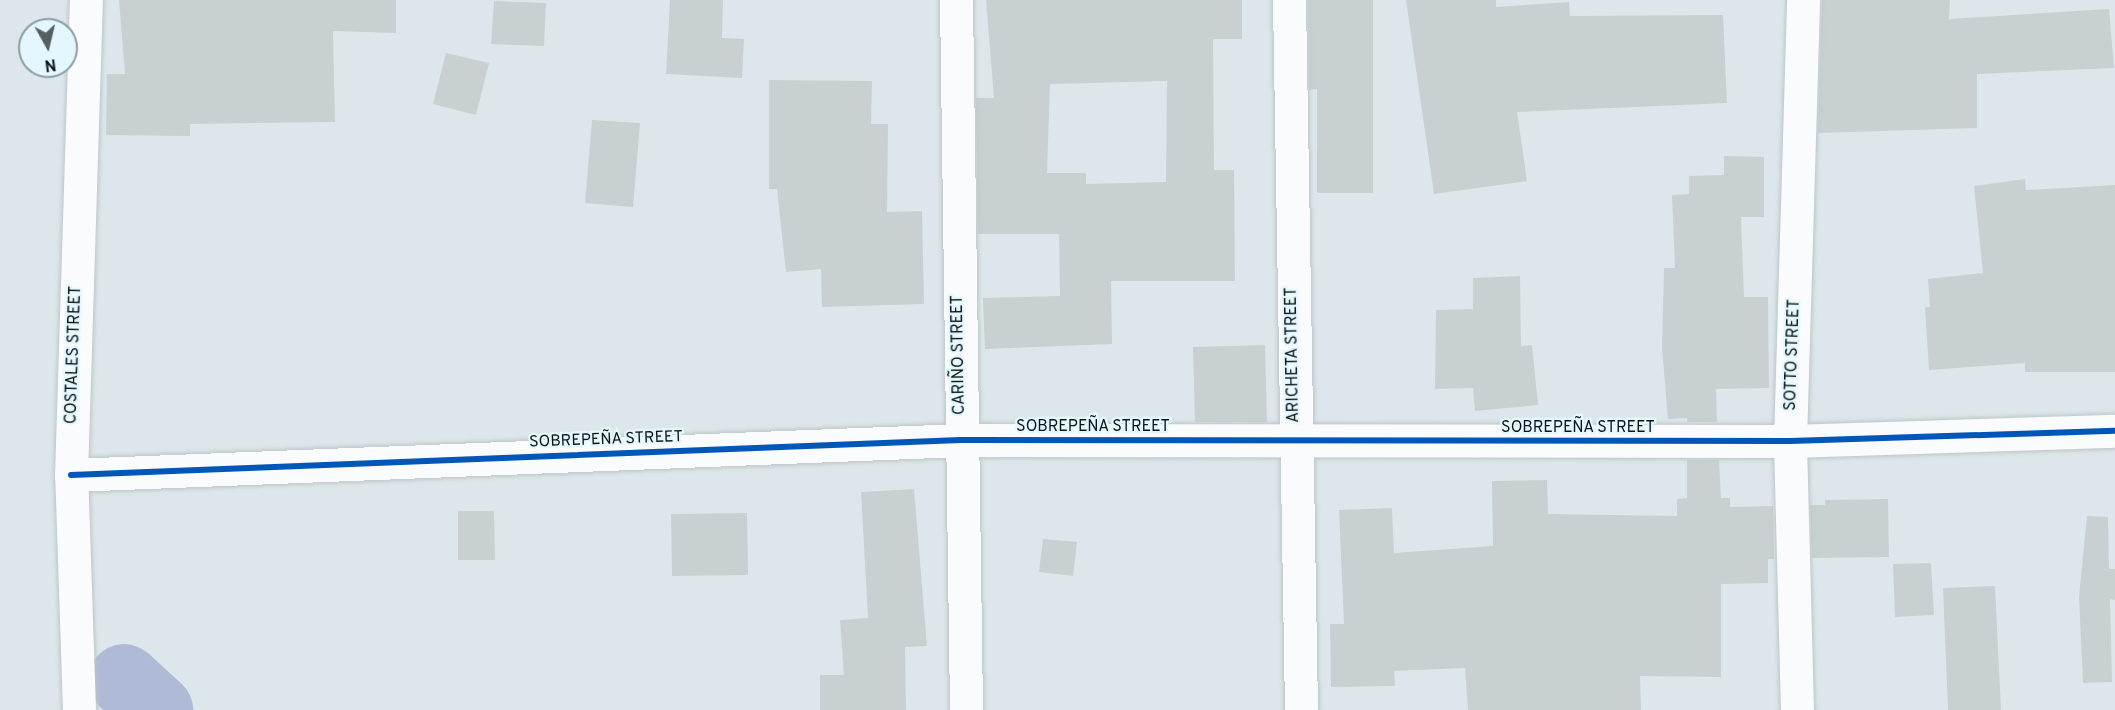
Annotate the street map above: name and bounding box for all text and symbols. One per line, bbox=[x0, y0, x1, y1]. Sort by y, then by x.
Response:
north arrow bbox=[18, 18, 78, 78]
text: N bbox=[43, 53, 57, 75]
street label: COSTALES STREET bbox=[62, 286, 86, 424]
street label: ARICHETA STREET bbox=[1282, 287, 1304, 423]
street label: CARIÑO STREET bbox=[948, 295, 970, 415]
street label: SOTTO STREET bbox=[1781, 299, 1805, 411]
street label: SOBREPEÑA STREET bbox=[1016, 417, 1170, 437]
street label: SOBREPEÑA STREET bbox=[1501, 418, 1655, 438]
street label: SOBREPEÑA STREET bbox=[528, 428, 684, 452]

